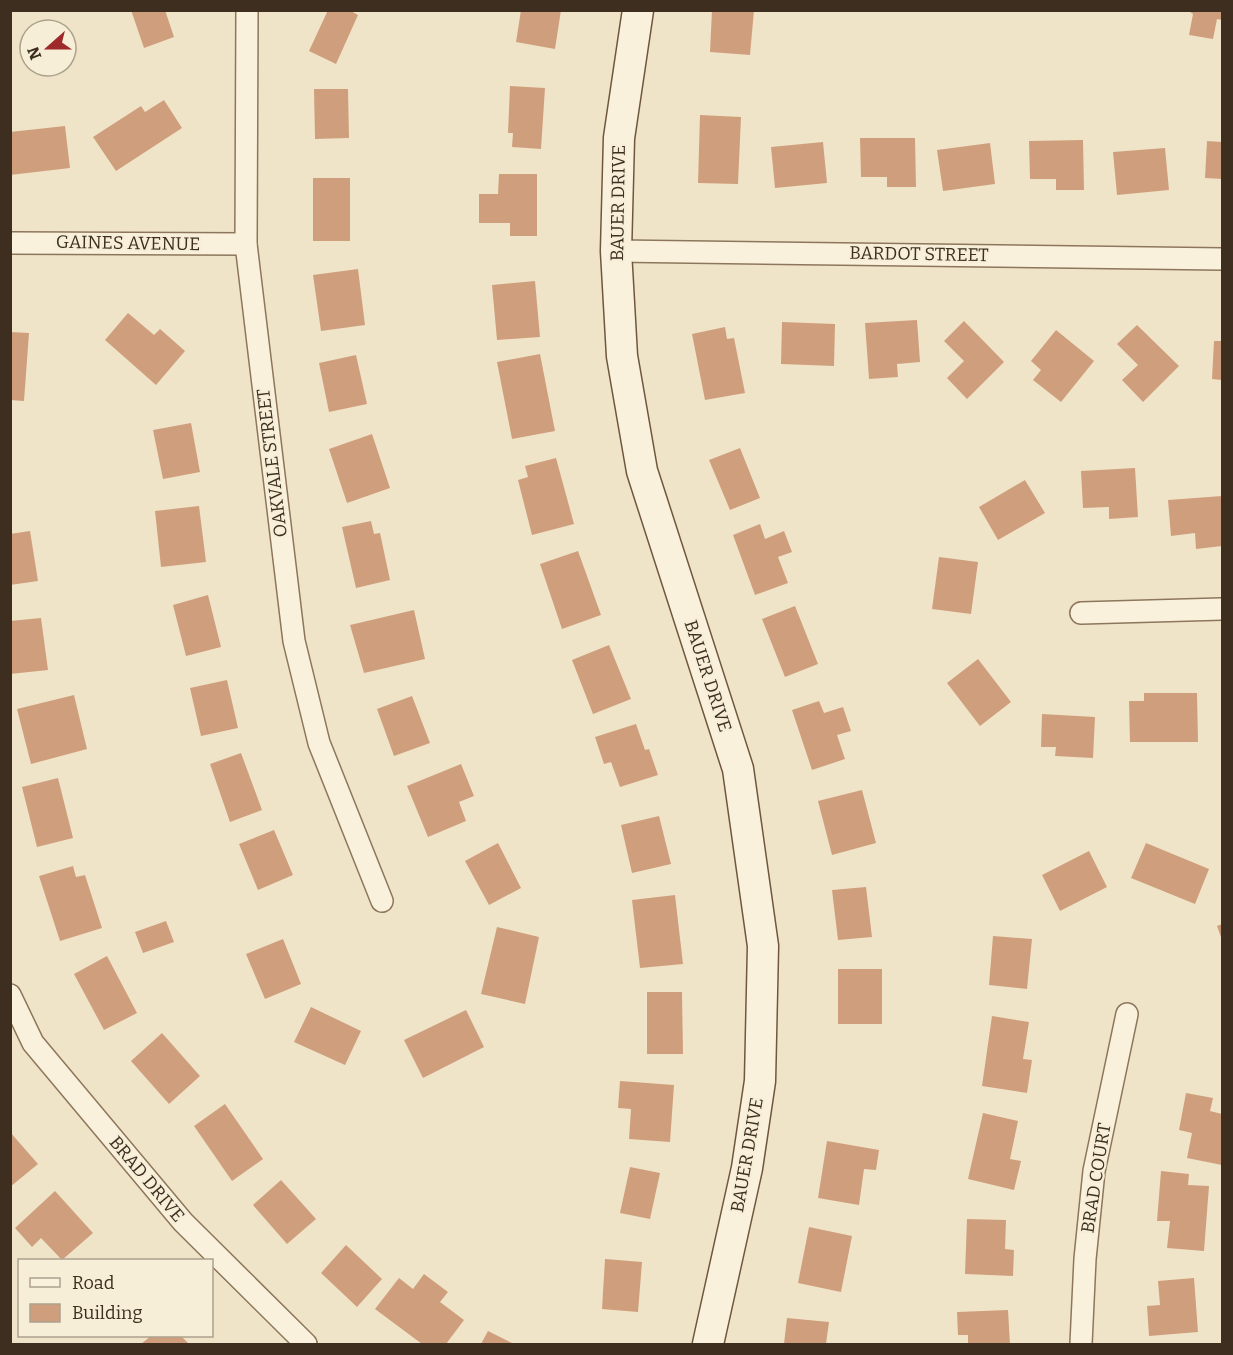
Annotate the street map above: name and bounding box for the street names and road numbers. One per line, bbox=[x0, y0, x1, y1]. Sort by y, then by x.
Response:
street label: BAUER DRIVE bbox=[606, 145, 630, 261]
street label: GAINES AVENUE bbox=[56, 231, 200, 255]
street label: BARDOT STREET bbox=[849, 242, 989, 266]
street label: OAKVALE STREET bbox=[252, 387, 292, 539]
street label: BAUER DRIVE bbox=[680, 617, 736, 735]
street label: BAUER DRIVE bbox=[726, 1096, 768, 1214]
street label: BRAD COURT bbox=[1076, 1121, 1116, 1235]
street label: BRAD DRIVE bbox=[105, 1132, 189, 1226]

